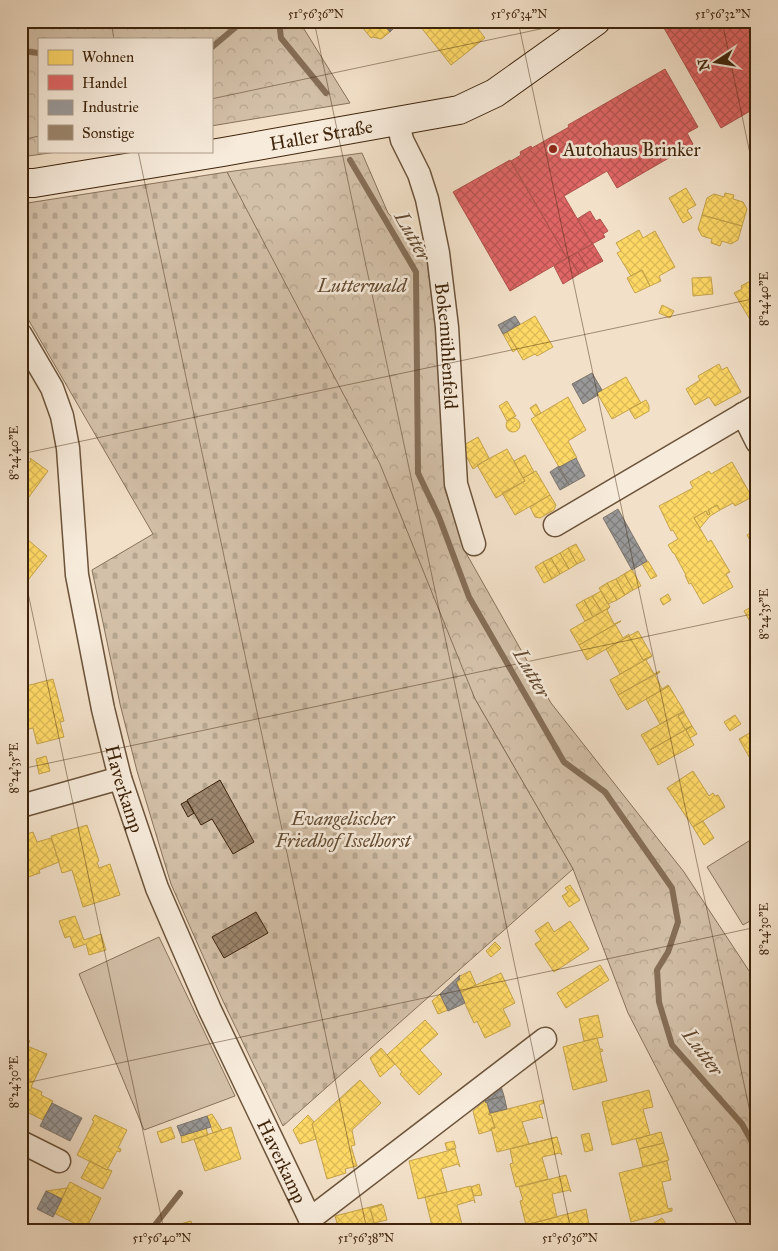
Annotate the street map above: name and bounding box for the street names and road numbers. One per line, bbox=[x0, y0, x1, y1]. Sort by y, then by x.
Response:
street label: Haller Straße bbox=[268, 115, 375, 156]
street label: Bokemühlenfeld bbox=[430, 281, 463, 410]
street label: Haverkamp bbox=[100, 743, 148, 836]
street label: Haverkamp bbox=[252, 1115, 312, 1207]

